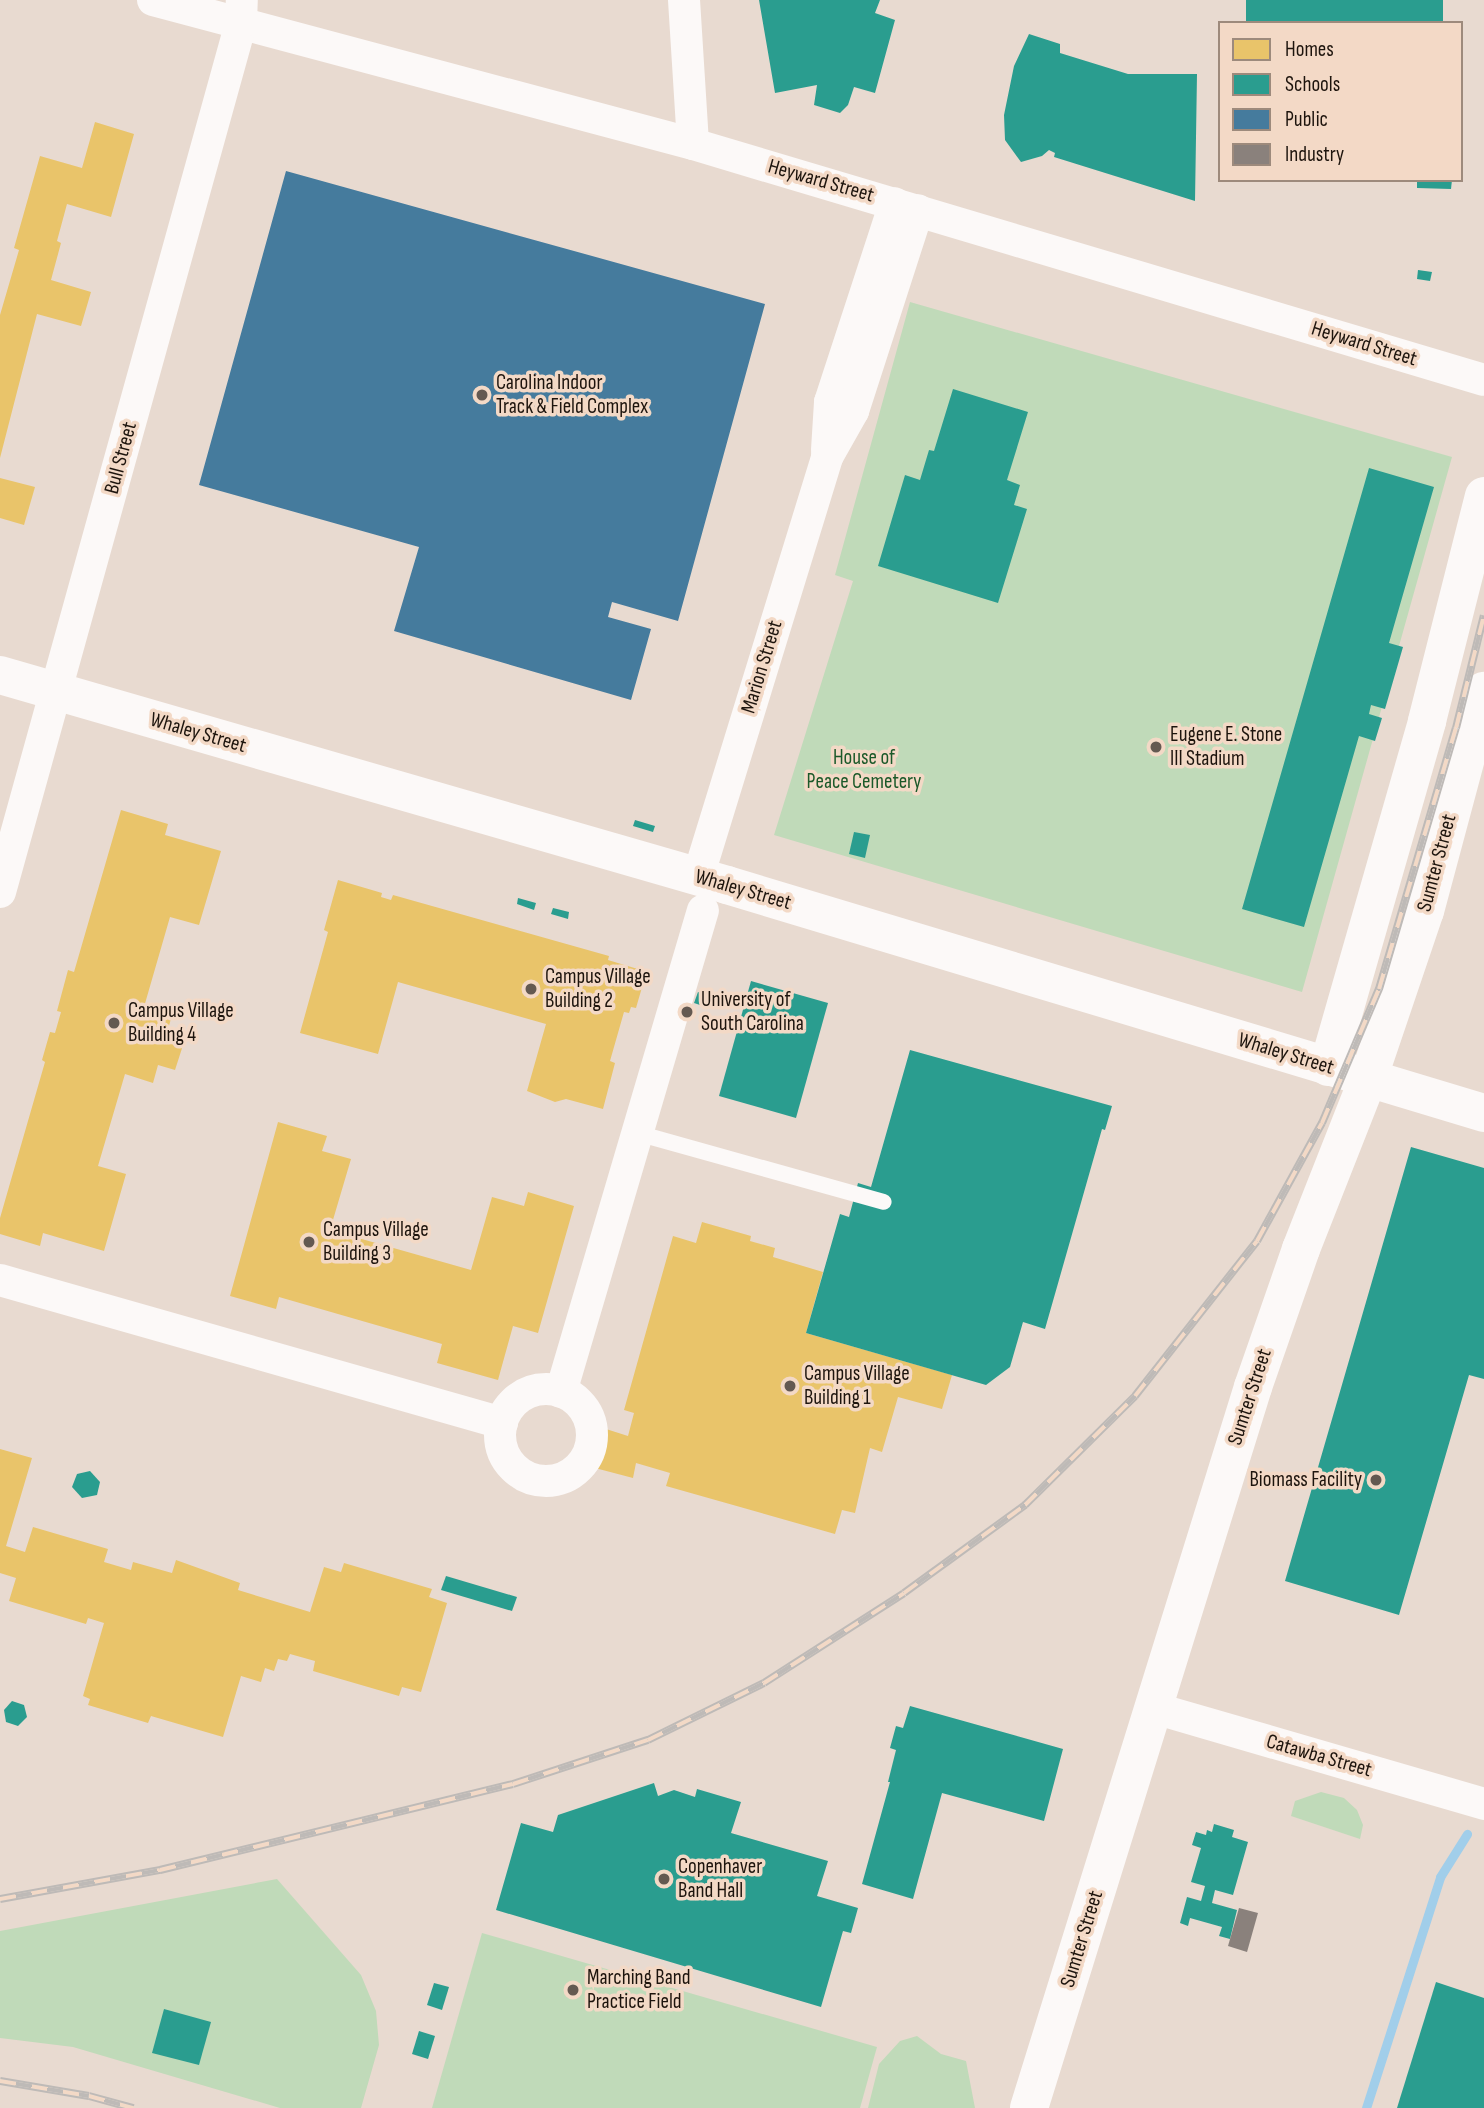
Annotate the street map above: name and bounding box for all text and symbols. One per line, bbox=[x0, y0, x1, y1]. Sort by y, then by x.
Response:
legend bbox=[1218, 21, 1463, 182]
text: Homes bbox=[1285, 37, 1334, 62]
text: Schools bbox=[1285, 72, 1340, 97]
text: Public bbox=[1285, 107, 1328, 132]
text: Industry bbox=[1285, 142, 1344, 167]
street label: Heyward Street bbox=[765, 154, 877, 208]
street label: Heyward Street bbox=[1308, 316, 1420, 372]
place label: Carolina Indoor Track & Field Complex bbox=[496, 370, 648, 420]
marker: Carolina Indoor Track & Field Complex bbox=[474, 387, 490, 403]
street label: Bull Street bbox=[99, 419, 143, 497]
street label: Marion Street bbox=[736, 617, 788, 717]
street label: Whaley Street bbox=[147, 707, 249, 759]
place label: Eugene E. Stone III Stadium bbox=[1170, 722, 1282, 772]
marker: Eugene E. Stone III Stadium bbox=[1148, 739, 1164, 755]
park label: House of Peace Cemetery bbox=[807, 745, 921, 795]
street label: Sumter Street bbox=[1412, 812, 1462, 914]
street label: Whaley Street bbox=[692, 864, 794, 916]
place label: Campus Village Building 2 bbox=[545, 964, 651, 1014]
marker: Campus Village Building 2 bbox=[523, 981, 539, 997]
place label: University of South Carolina bbox=[701, 987, 804, 1037]
place label: Campus Village Building 4 bbox=[128, 998, 234, 1048]
marker: University of South Carolina bbox=[679, 1004, 695, 1020]
marker: Campus Village Building 4 bbox=[106, 1015, 122, 1031]
street label: Whaley Street bbox=[1235, 1028, 1337, 1080]
place label: Campus Village Building 3 bbox=[323, 1217, 429, 1267]
marker: Campus Village Building 3 bbox=[301, 1234, 317, 1250]
street label: Sumter Street bbox=[1223, 1346, 1277, 1448]
place label: Campus Village Building 1 bbox=[804, 1361, 910, 1411]
marker: Campus Village Building 1 bbox=[782, 1378, 798, 1394]
place label: Biomass Facility bbox=[1250, 1467, 1362, 1493]
marker: Biomass Facility bbox=[1368, 1472, 1384, 1488]
street label: Catawba Street bbox=[1263, 1729, 1375, 1783]
place label: Copenhaver Band Hall bbox=[678, 1854, 762, 1904]
marker: Copenhaver Band Hall bbox=[656, 1871, 672, 1887]
street label: Sumter Street bbox=[1055, 1888, 1109, 1990]
place label: Marching Band Practice Field bbox=[587, 1965, 690, 2015]
marker: Marching Band Practice Field bbox=[565, 1982, 581, 1998]

